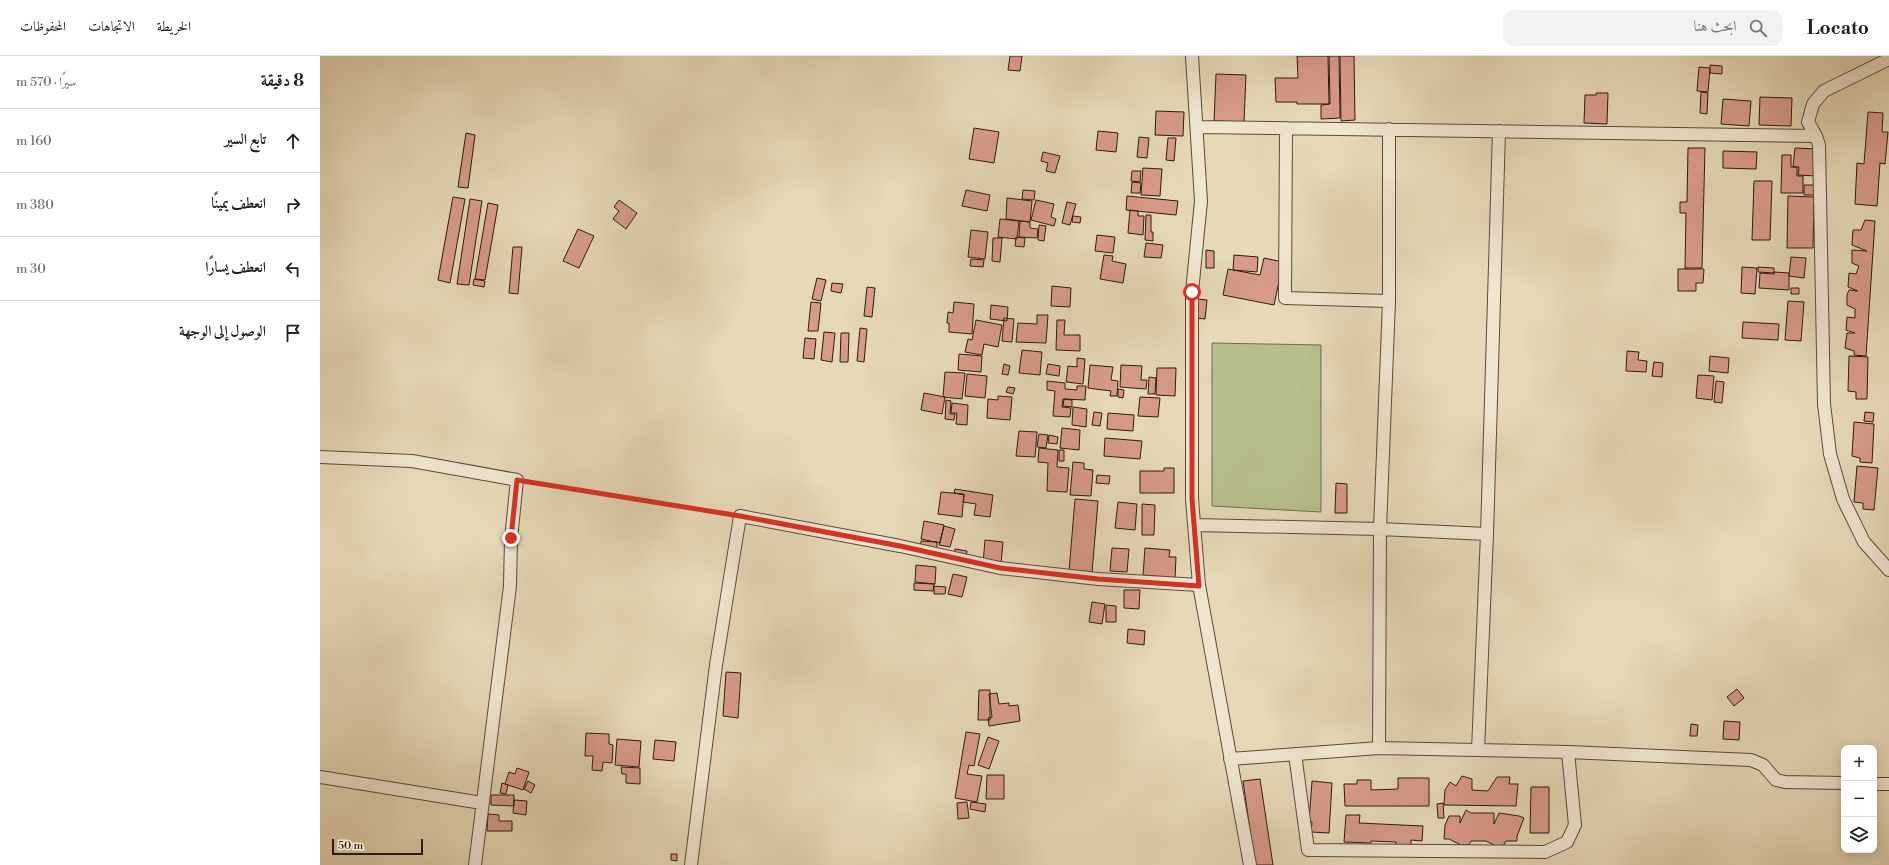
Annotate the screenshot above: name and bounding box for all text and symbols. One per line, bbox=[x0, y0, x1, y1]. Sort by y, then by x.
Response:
search box bbox=[1503, 10, 1783, 46]
text: Locato bbox=[1807, 16, 1869, 40]
text: ابحث هنا bbox=[1694, 17, 1737, 36]
icon: search bbox=[1747, 17, 1769, 39]
text: المحفوظات bbox=[20, 18, 66, 36]
text: الاتجاهات bbox=[88, 18, 135, 36]
text: الخريطة bbox=[157, 18, 191, 36]
text: 8 دقيقة bbox=[261, 70, 304, 92]
text: سيرًا · 570 m bbox=[16, 74, 77, 90]
text: تابع السير bbox=[224, 130, 266, 149]
icon: ahead bbox=[282, 130, 304, 152]
text: 160 m bbox=[16, 133, 52, 149]
text: انعطف يمينًا bbox=[211, 194, 266, 213]
icon: right bbox=[282, 194, 304, 216]
text: 380 m bbox=[16, 197, 54, 213]
text: انعطف يسارًا bbox=[205, 258, 266, 277]
icon: left bbox=[282, 258, 304, 280]
text: 30 m bbox=[16, 261, 46, 277]
route start bbox=[1183, 283, 1201, 301]
text: الوصول إلى الوجهة bbox=[179, 322, 266, 341]
icon: arrive bbox=[282, 322, 304, 344]
route end bbox=[502, 529, 520, 547]
map controls bbox=[1841, 745, 1877, 853]
button: + bbox=[1841, 745, 1877, 781]
button: − bbox=[1841, 781, 1877, 817]
button: layers bbox=[1841, 817, 1877, 853]
scale bar bbox=[332, 837, 423, 856]
text: 50 m bbox=[338, 839, 363, 853]

